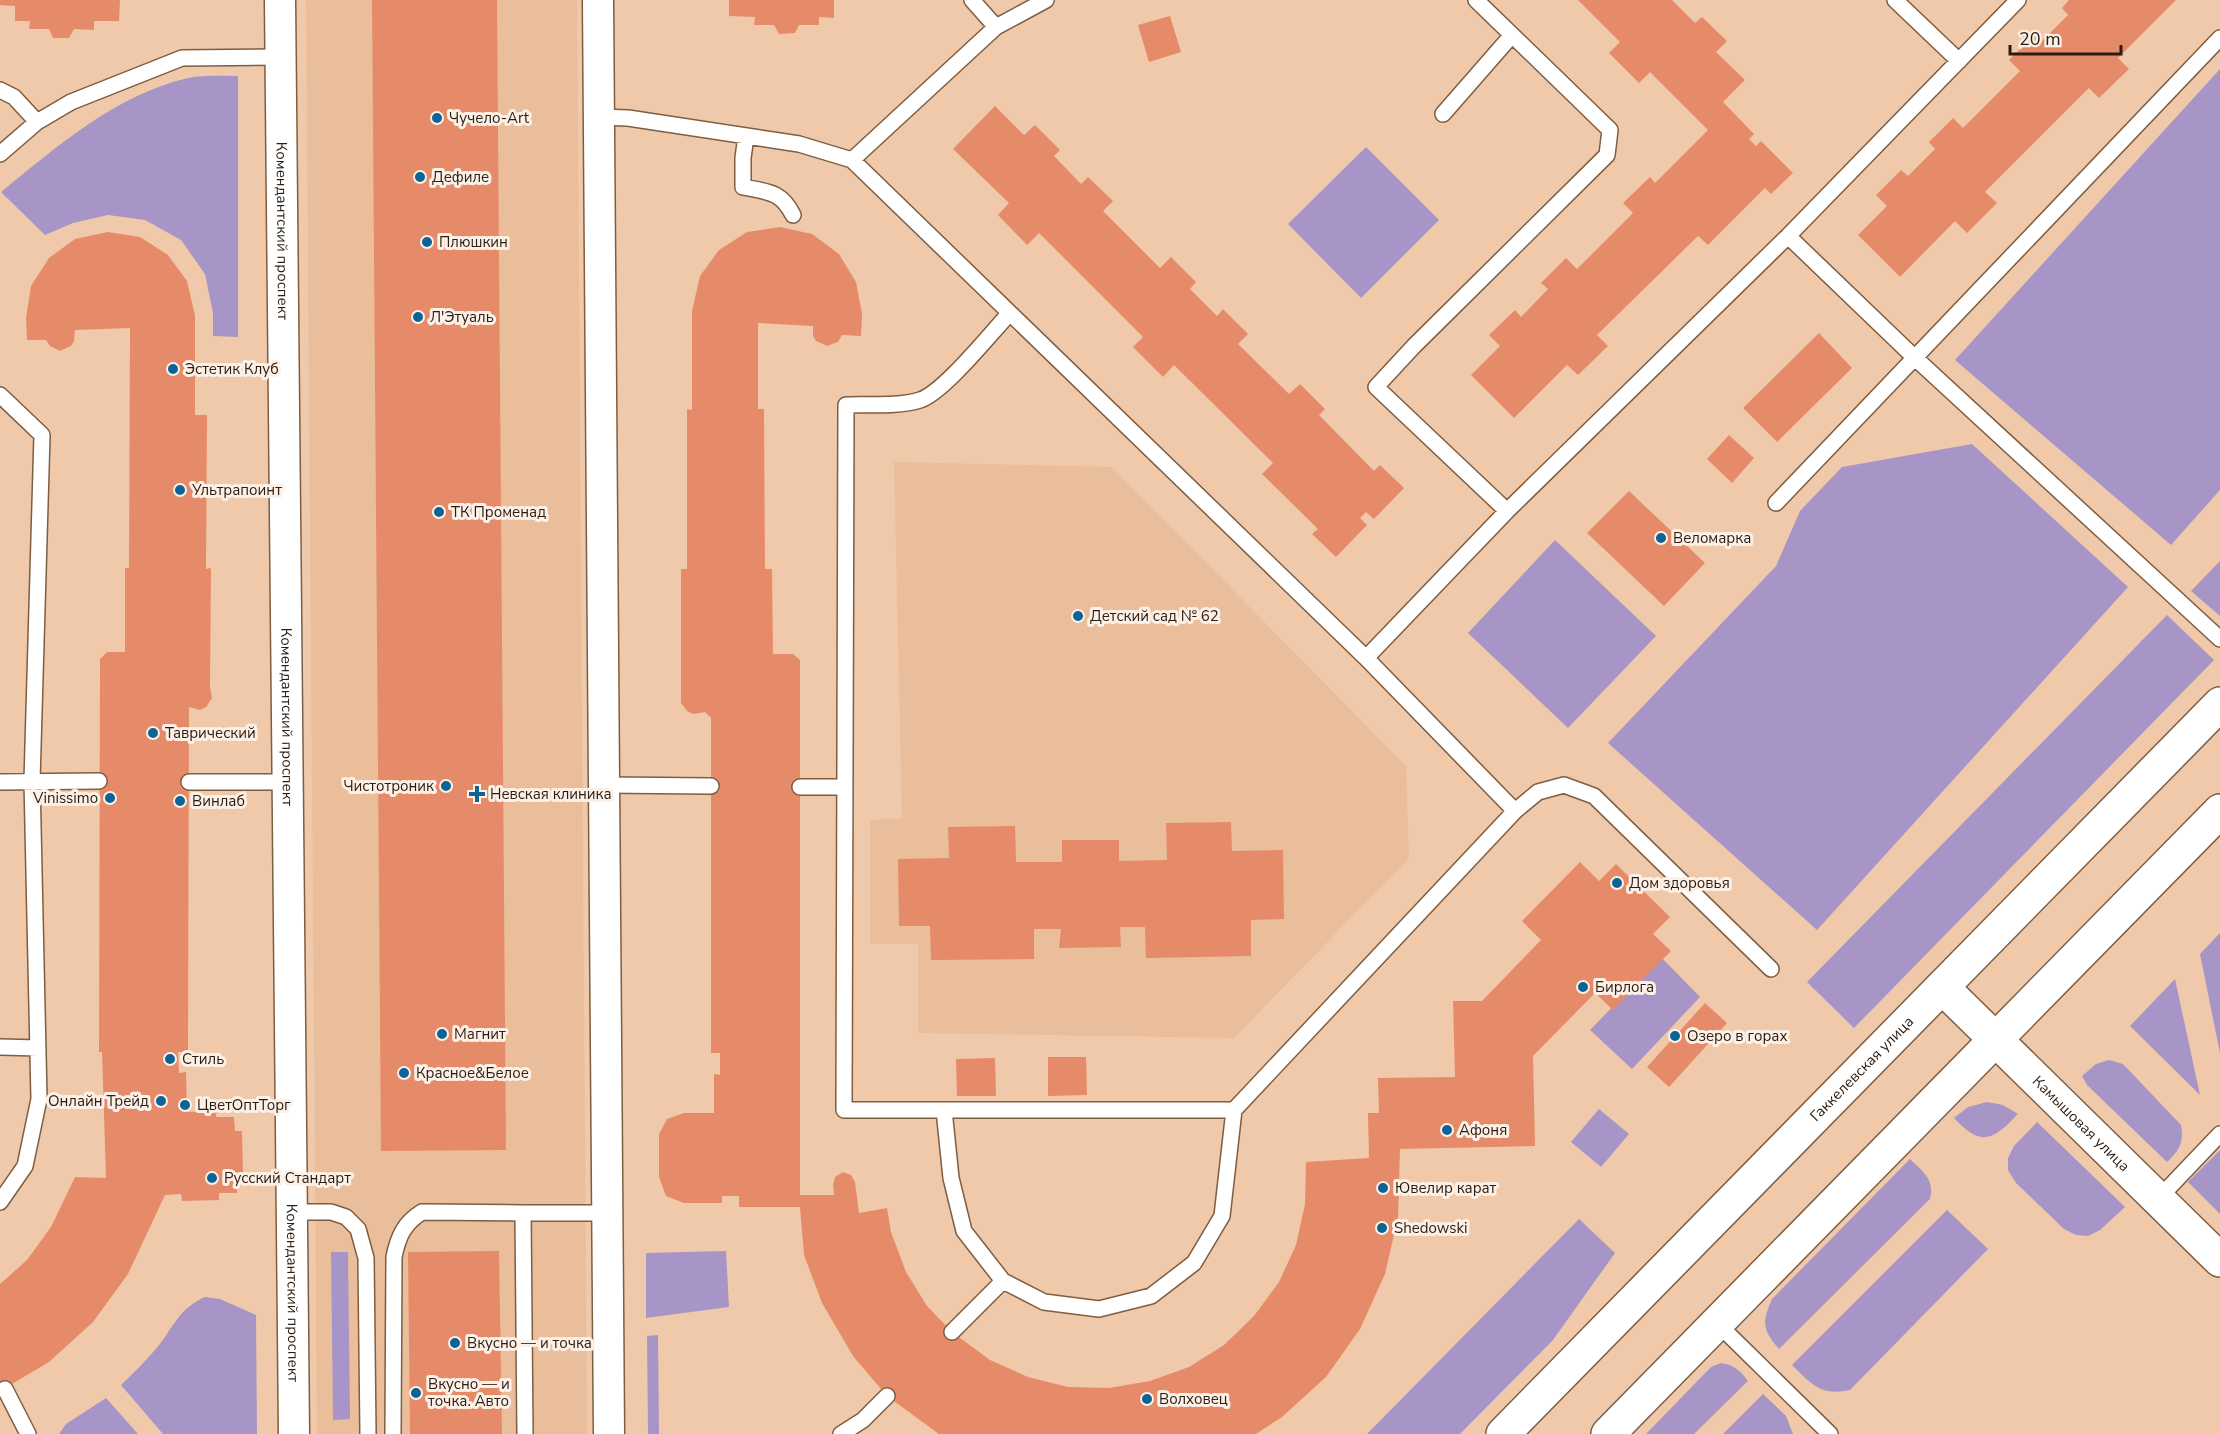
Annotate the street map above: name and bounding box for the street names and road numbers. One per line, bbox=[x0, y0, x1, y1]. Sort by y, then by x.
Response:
street label: Комендантский проспект bbox=[271, 142, 293, 321]
street label: Комендантский проспект bbox=[276, 628, 298, 807]
street label: Гаккелевская улица bbox=[1806, 1012, 1918, 1126]
street label: Камышовая улица bbox=[2028, 1071, 2134, 1176]
street label: Комендантский проспект bbox=[282, 1204, 303, 1383]

